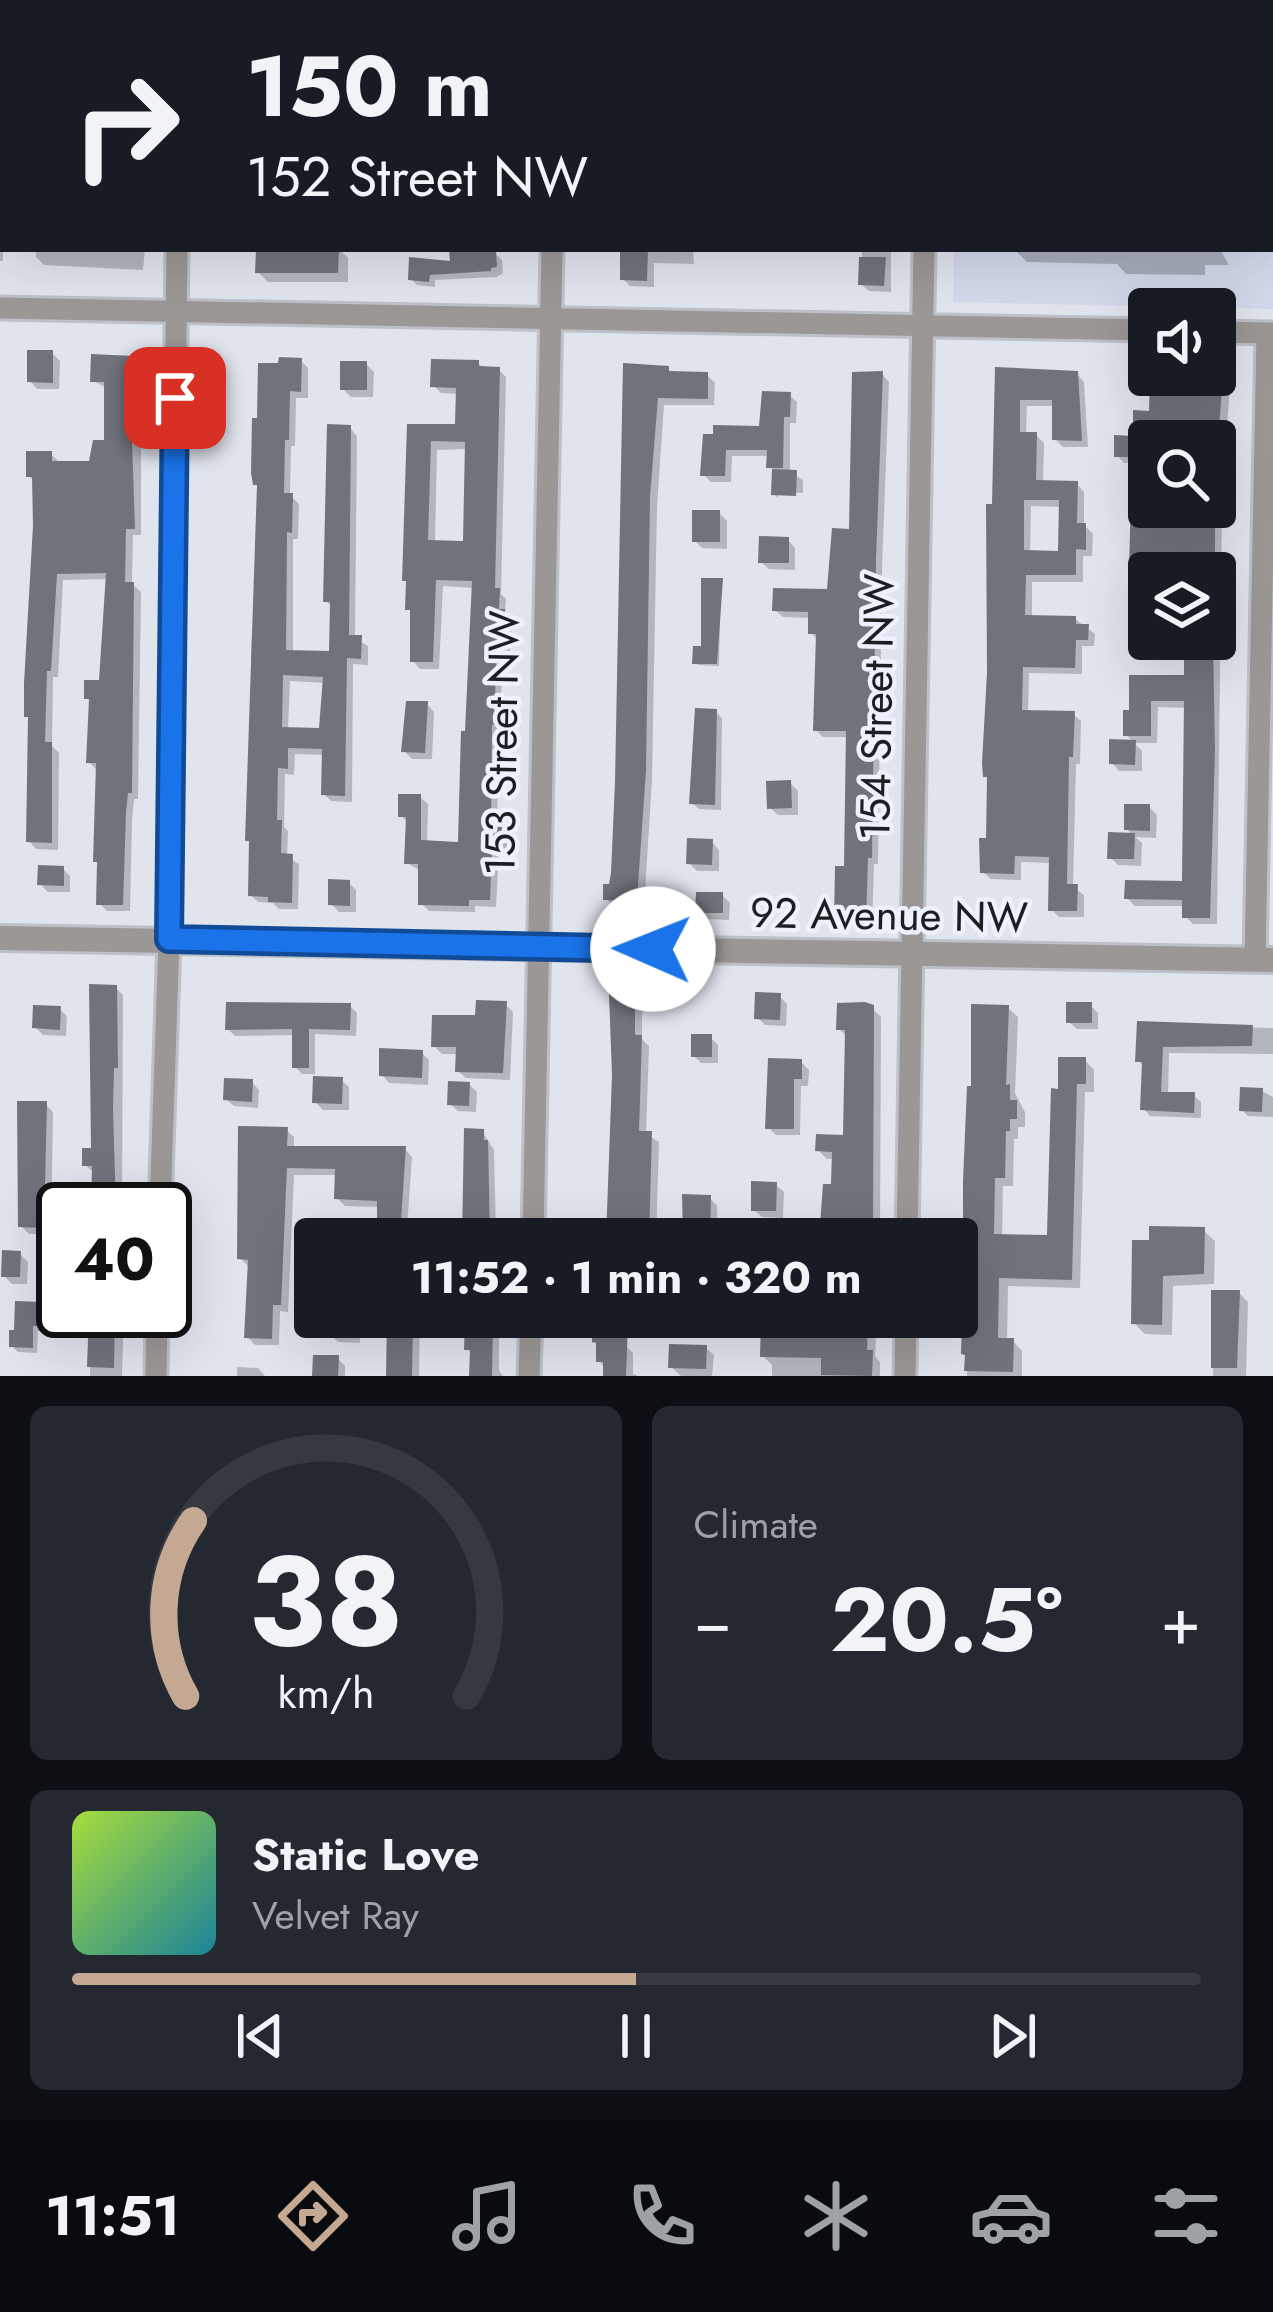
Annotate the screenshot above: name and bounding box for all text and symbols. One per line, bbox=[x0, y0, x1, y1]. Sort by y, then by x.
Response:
text: 150 m bbox=[246, 26, 493, 148]
icon: right bbox=[48, 48, 204, 204]
text: 152 Street NW bbox=[246, 138, 588, 216]
map controls bbox=[1128, 288, 1236, 660]
button: sound bbox=[1128, 288, 1236, 396]
pin bbox=[124, 347, 226, 449]
icon: arrive bbox=[142, 365, 208, 431]
button: search bbox=[1128, 420, 1236, 528]
button: layers bbox=[1128, 552, 1236, 660]
street label: 154 Street NW bbox=[844, 573, 910, 841]
street label: 153 Street NW bbox=[469, 610, 535, 876]
street label: 92 Avenue NW bbox=[749, 882, 1029, 948]
position arrow bbox=[590, 886, 716, 1012]
speed limit sign: 40 bbox=[36, 1182, 192, 1338]
text: 11:52 · 1 min · 320 m bbox=[410, 1245, 862, 1310]
text: Climate bbox=[694, 1496, 818, 1553]
text: 38 bbox=[248, 1511, 404, 1692]
text: 20.5° bbox=[830, 1555, 1063, 1685]
text: − bbox=[694, 1573, 732, 1669]
text: + bbox=[1160, 1573, 1201, 1669]
text: km/h bbox=[277, 1662, 374, 1724]
text: Static Love bbox=[252, 1822, 480, 1887]
text: Velvet Ray bbox=[252, 1887, 419, 1944]
icon: previous bbox=[227, 2003, 293, 2069]
icon: pause bbox=[603, 2003, 669, 2069]
icon: next bbox=[980, 2003, 1046, 2069]
icon: directions bbox=[271, 2174, 355, 2258]
icon: music bbox=[445, 2174, 529, 2258]
icon: phone bbox=[620, 2174, 704, 2258]
icon: climate bbox=[794, 2174, 878, 2258]
icon: car bbox=[969, 2174, 1053, 2258]
icon: filters bbox=[1144, 2174, 1228, 2258]
text: 11:51 bbox=[45, 2177, 180, 2255]

